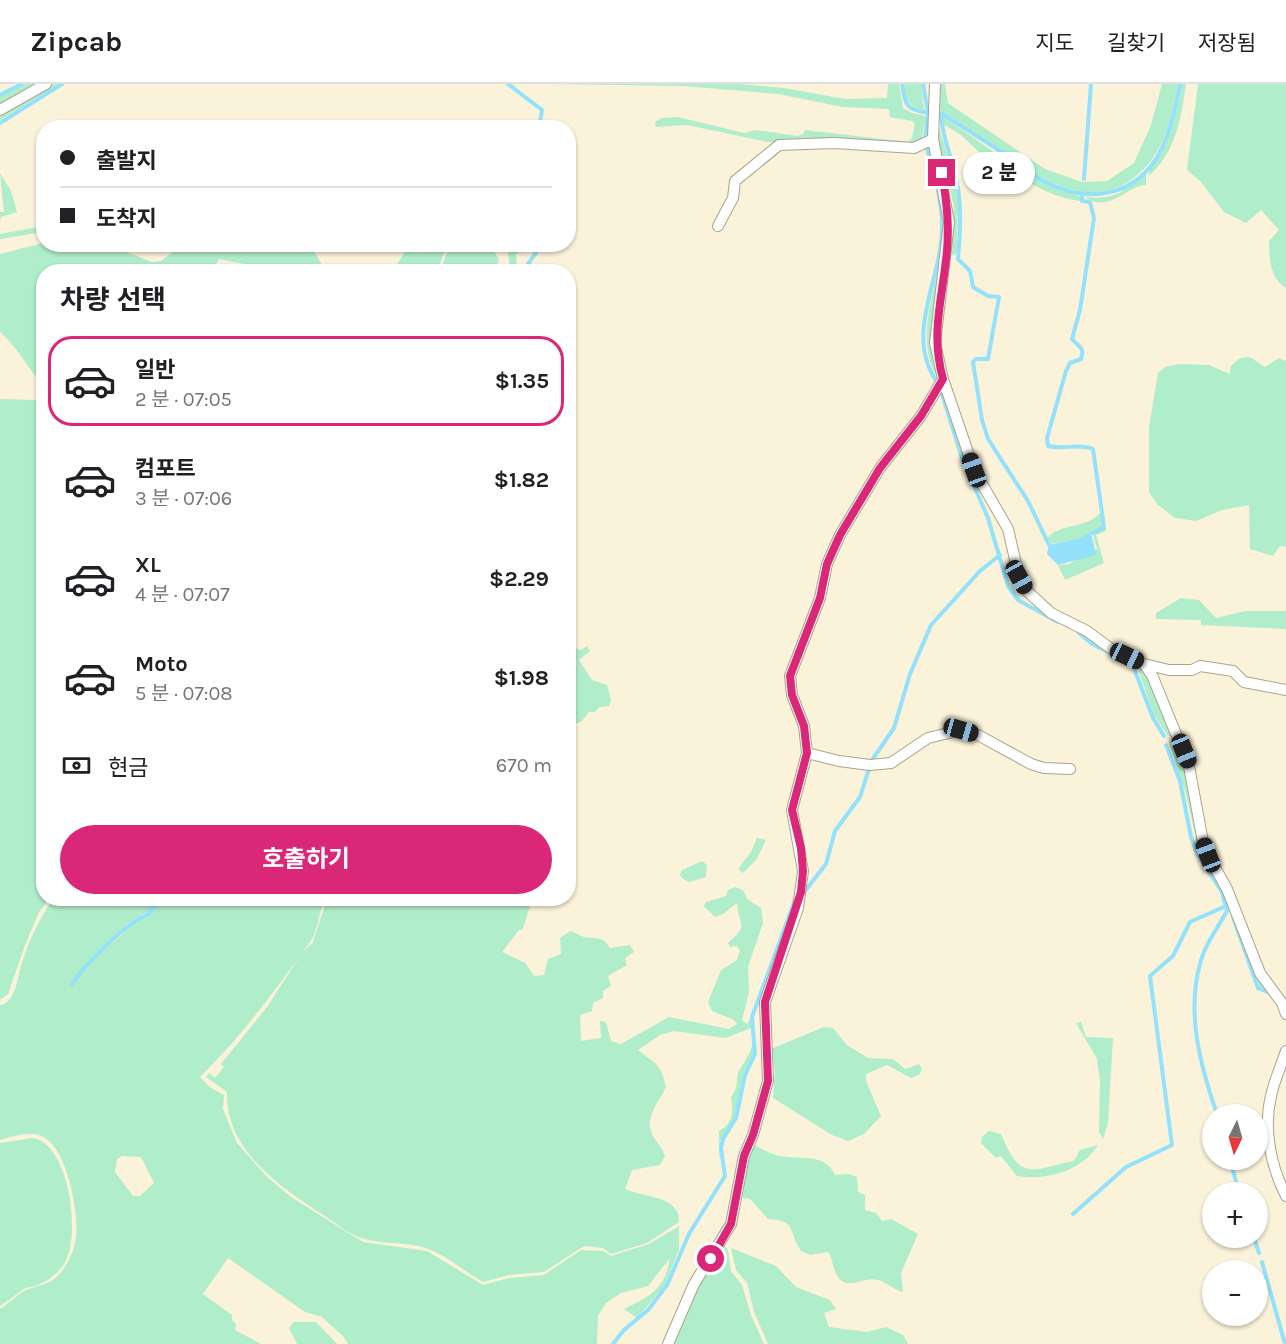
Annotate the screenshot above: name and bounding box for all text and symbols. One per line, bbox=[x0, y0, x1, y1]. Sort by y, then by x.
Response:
text: Zipcab bbox=[30, 25, 122, 58]
text: 지도 bbox=[1035, 31, 1074, 55]
text: 길찾기 bbox=[1107, 31, 1165, 55]
text: 저장됨 bbox=[1198, 31, 1256, 55]
text: 출발지 bbox=[96, 148, 157, 174]
callout: 2 분 bbox=[963, 152, 1035, 194]
route end bbox=[928, 159, 955, 186]
text: 2 분 bbox=[981, 161, 1017, 184]
text: 도착지 bbox=[96, 206, 157, 232]
text: 차량 선택 bbox=[60, 284, 166, 316]
icon: car bbox=[63, 354, 117, 408]
text: 일반 bbox=[135, 357, 175, 383]
text: $1.35 bbox=[495, 368, 549, 394]
text: 2 분 · 07:05 bbox=[135, 388, 232, 411]
car bbox=[959, 450, 989, 490]
icon: car bbox=[63, 453, 117, 507]
text: 컴포트 bbox=[135, 456, 196, 482]
text: $1.82 bbox=[494, 467, 549, 493]
text: 3 분 · 07:06 bbox=[135, 487, 232, 510]
icon: car bbox=[63, 552, 117, 606]
text: XL bbox=[135, 552, 161, 578]
car bbox=[1002, 557, 1036, 597]
text: $2.29 bbox=[489, 566, 549, 592]
text: 4 분 · 07:07 bbox=[135, 583, 230, 606]
car bbox=[1107, 640, 1147, 672]
icon: car bbox=[63, 651, 117, 705]
text: Moto bbox=[135, 651, 188, 677]
text: $1.98 bbox=[494, 665, 549, 691]
text: 5 분 · 07:08 bbox=[135, 682, 233, 705]
car bbox=[941, 716, 981, 744]
car bbox=[1169, 731, 1199, 771]
icon: cash bbox=[60, 749, 93, 782]
text: 670 m bbox=[496, 754, 552, 777]
text: 현금 bbox=[108, 755, 148, 781]
button: 호출하기 bbox=[60, 825, 552, 894]
car bbox=[1193, 835, 1223, 875]
north arrow bbox=[1202, 1104, 1268, 1170]
map controls bbox=[1202, 1104, 1268, 1326]
button: + bbox=[1202, 1182, 1268, 1248]
route start bbox=[697, 1245, 724, 1272]
button: − bbox=[1202, 1260, 1268, 1326]

